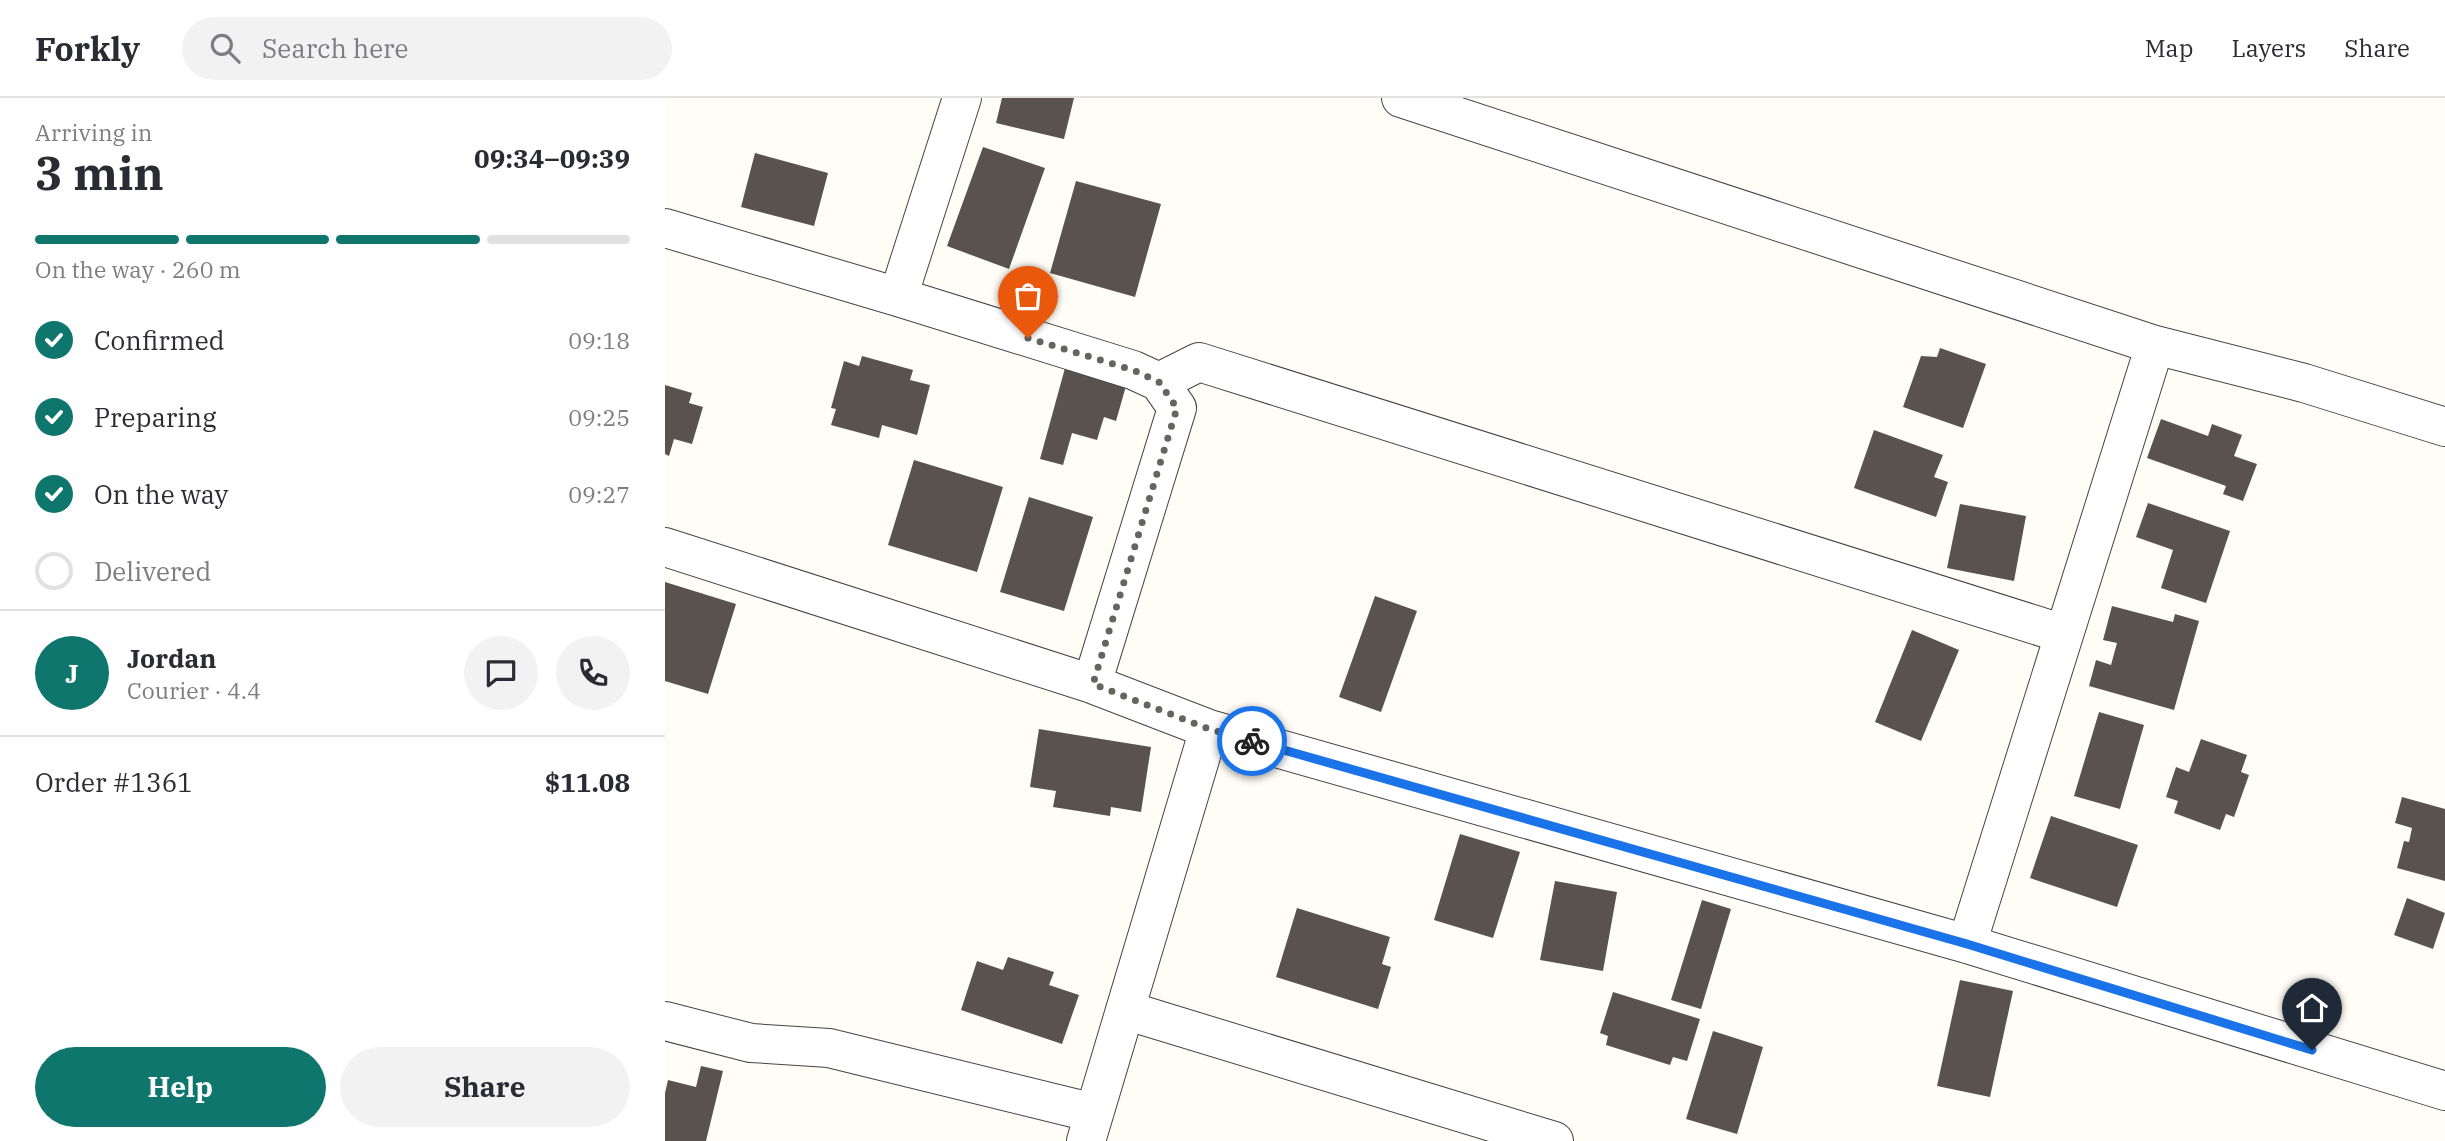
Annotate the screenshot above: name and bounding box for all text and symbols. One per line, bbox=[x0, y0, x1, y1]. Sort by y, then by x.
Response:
search box bbox=[182, 17, 672, 80]
text: Forkly bbox=[35, 27, 140, 70]
icon: search bbox=[206, 29, 244, 67]
text: Search here bbox=[262, 31, 409, 65]
text: Map bbox=[2145, 32, 2193, 64]
text: Layers bbox=[2231, 32, 2306, 64]
text: Share bbox=[2344, 32, 2410, 64]
text: Arriving in bbox=[35, 117, 152, 147]
text: 09:34–09:39 bbox=[474, 141, 630, 175]
text: 3 min bbox=[35, 143, 164, 203]
text: On the way · 260 m bbox=[35, 254, 241, 284]
pin bbox=[998, 266, 1058, 338]
icon: bag bbox=[1009, 277, 1047, 315]
icon: check bbox=[35, 321, 73, 359]
text: Confirmed bbox=[94, 323, 225, 357]
text: 09:18 bbox=[568, 325, 630, 355]
icon: check bbox=[35, 398, 73, 436]
text: Preparing bbox=[94, 400, 216, 434]
text: 09:25 bbox=[568, 402, 630, 432]
icon: check bbox=[35, 475, 73, 513]
text: On the way bbox=[94, 477, 228, 511]
text: 09:27 bbox=[568, 479, 630, 509]
text: Delivered bbox=[94, 554, 211, 588]
button: chat bbox=[464, 636, 538, 710]
button: phone bbox=[556, 636, 630, 710]
text: Jordan bbox=[127, 641, 217, 675]
text: J bbox=[65, 656, 79, 690]
text: Courier · 4.4 bbox=[127, 675, 261, 705]
courier bbox=[1217, 706, 1287, 776]
icon: bike bbox=[1233, 722, 1271, 760]
text: Order #1361 bbox=[35, 765, 193, 799]
text: $11.08 bbox=[545, 765, 630, 799]
pin bbox=[2282, 978, 2342, 1050]
icon: home bbox=[2293, 989, 2331, 1027]
button: Help bbox=[35, 1047, 326, 1127]
button: Share bbox=[340, 1047, 630, 1127]

